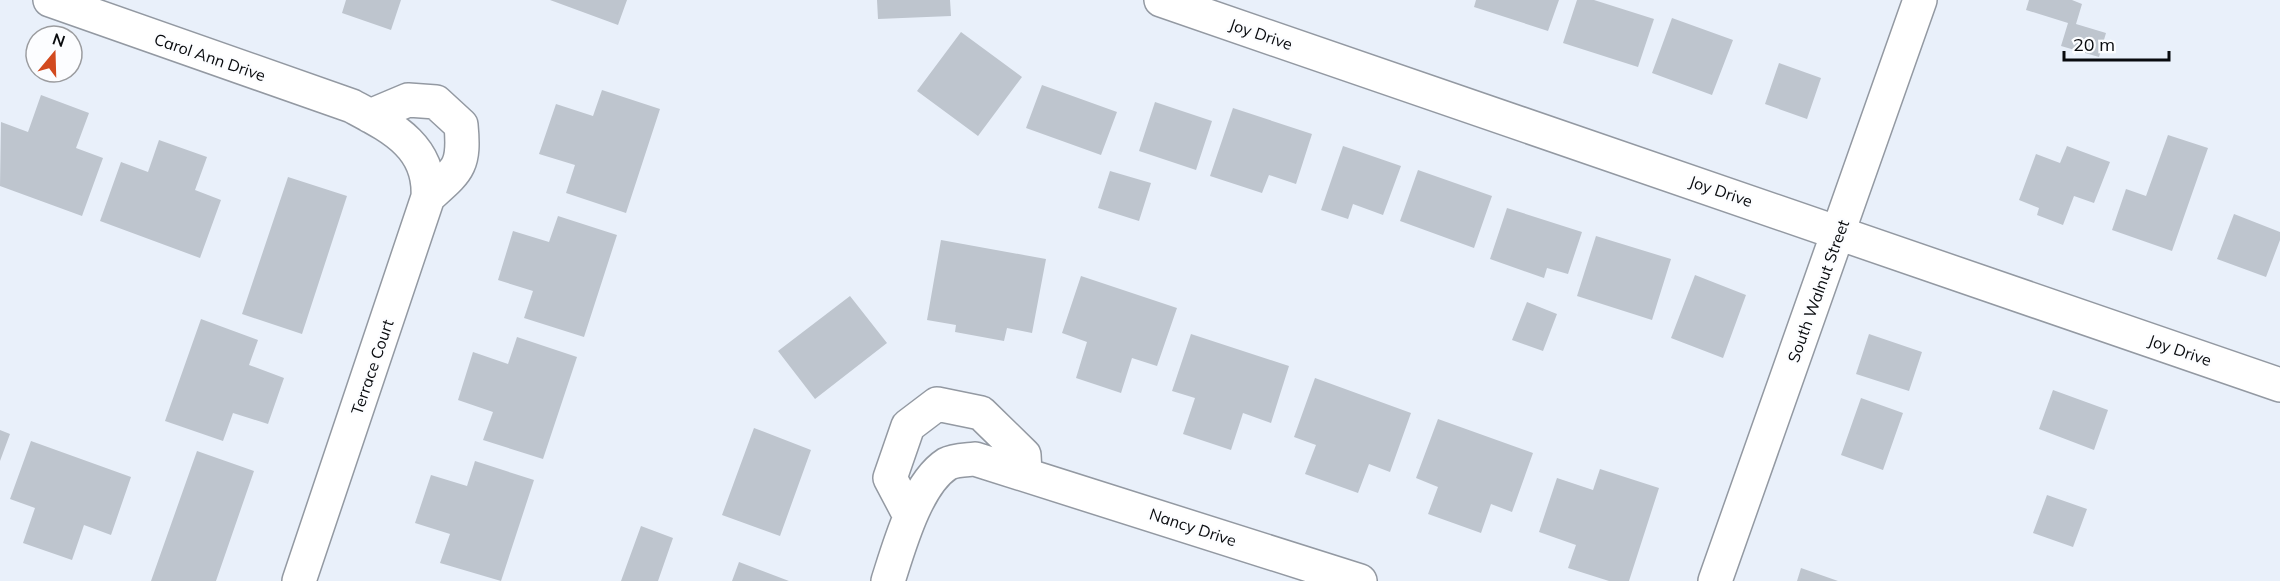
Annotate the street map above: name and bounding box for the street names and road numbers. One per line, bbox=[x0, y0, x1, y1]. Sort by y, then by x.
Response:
street label: Joy Drive bbox=[1227, 14, 1295, 54]
street label: Carol Ann Drive bbox=[152, 29, 268, 85]
street label: Joy Drive bbox=[1687, 171, 1755, 211]
street label: South Walnut Street bbox=[1783, 217, 1853, 365]
street label: Terrace Court bbox=[346, 316, 398, 417]
street label: Joy Drive bbox=[2146, 330, 2214, 370]
street label: Nancy Drive bbox=[1147, 504, 1239, 550]

